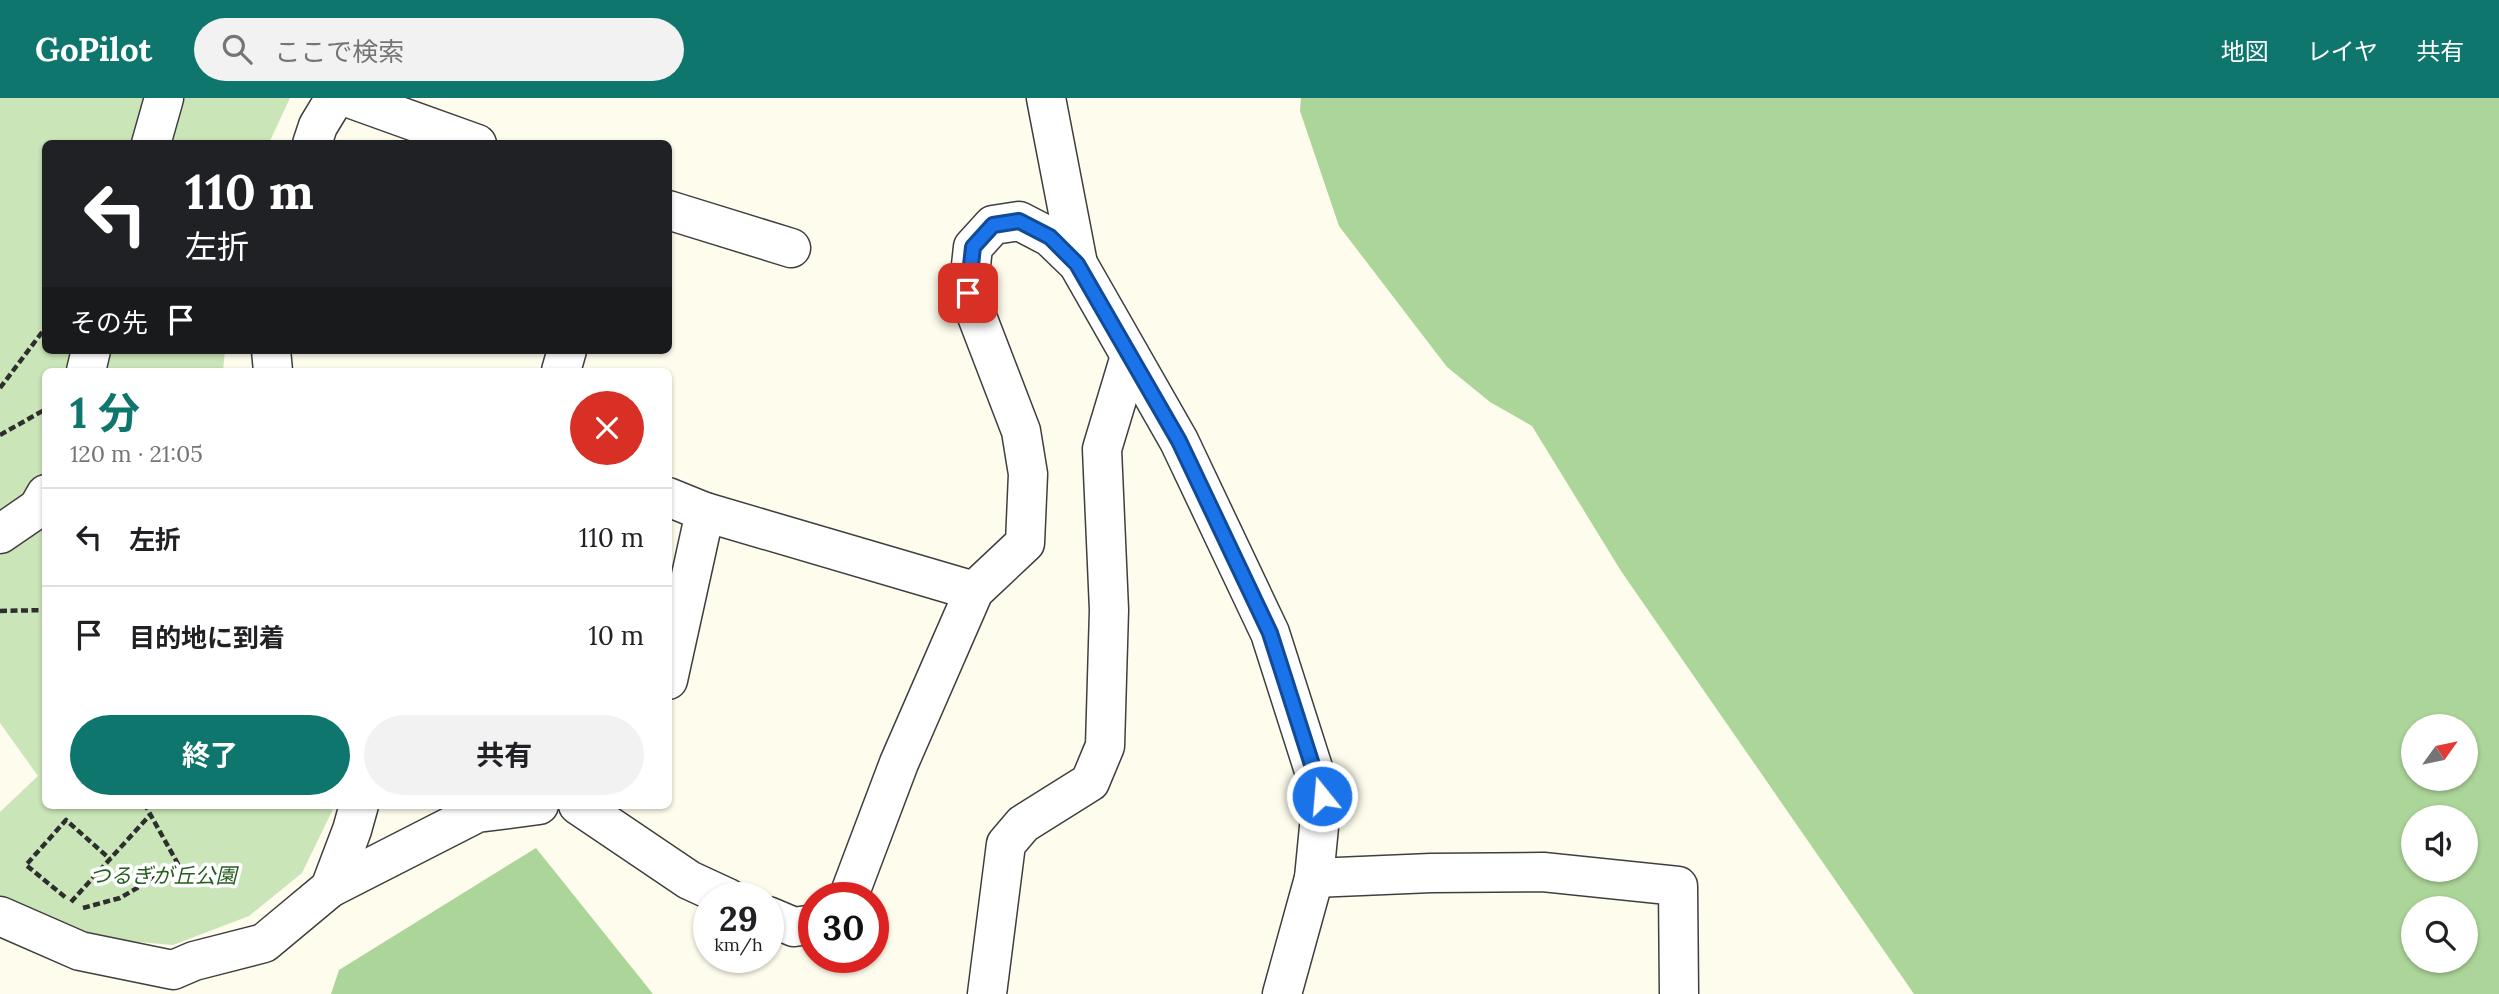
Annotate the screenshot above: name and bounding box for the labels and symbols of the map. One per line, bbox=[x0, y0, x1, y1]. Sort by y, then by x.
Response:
pin bbox=[938, 263, 998, 323]
north arrow bbox=[2401, 714, 2478, 791]
position arrow bbox=[1285, 759, 1359, 833]
park label: つるぎが丘公園 bbox=[90, 862, 239, 889]
speed limit sign: 30 bbox=[798, 882, 889, 973]

